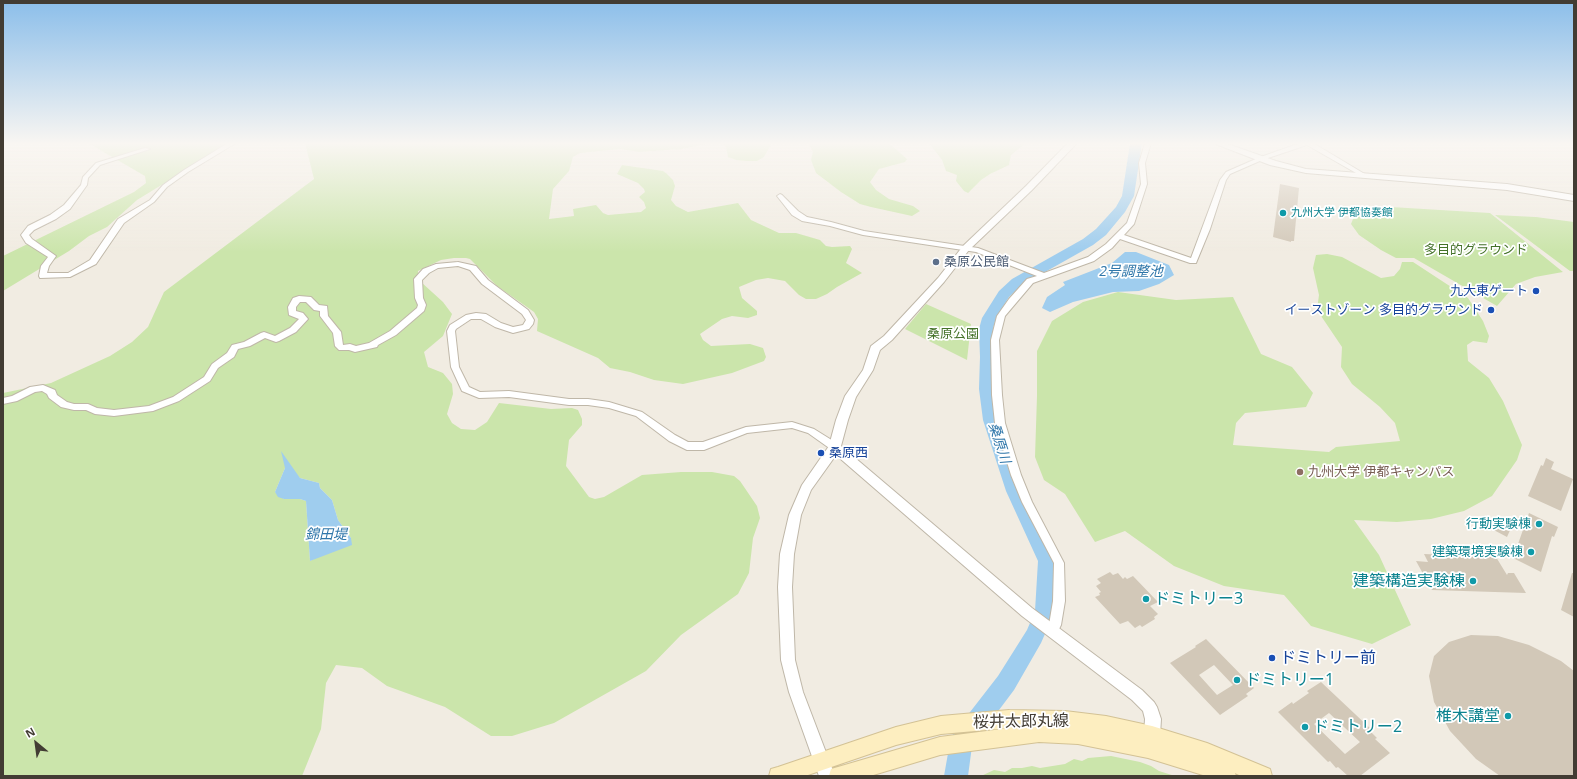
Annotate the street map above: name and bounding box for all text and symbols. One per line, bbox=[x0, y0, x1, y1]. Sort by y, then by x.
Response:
place label: 九州大学 伊都協奏館 bbox=[1291, 206, 1393, 220]
marker: 九州大学 伊都協奏館 bbox=[1278, 208, 1288, 218]
park label: 多目的グラウンド bbox=[1424, 242, 1528, 258]
place label: 桑原公民館 bbox=[944, 254, 1009, 270]
marker: 桑原公民館 bbox=[931, 257, 941, 267]
water label: 2号調整池 bbox=[1099, 264, 1163, 280]
place label: 九大東ゲート bbox=[1450, 283, 1528, 299]
marker: 九大東ゲート bbox=[1531, 286, 1541, 296]
place label: イーストゾーン 多目的グラウンド bbox=[1285, 302, 1483, 318]
marker: イーストゾーン 多目的グラウンド bbox=[1486, 305, 1496, 315]
park label: 桑原公園 bbox=[927, 326, 979, 342]
water label: 桑原川 bbox=[985, 420, 1013, 466]
place label: 桑原西 bbox=[829, 445, 868, 461]
marker: 桑原西 bbox=[816, 448, 826, 458]
place label: 九州大学 伊都キャンパス bbox=[1308, 464, 1454, 480]
marker: 九州大学 伊都キャンパス bbox=[1295, 467, 1305, 477]
place label: 行動実験棟 bbox=[1466, 516, 1531, 532]
marker: 行動実験棟 bbox=[1534, 519, 1544, 529]
water label: 錦田堤 bbox=[305, 527, 347, 543]
place label: 建築環境実験棟 bbox=[1432, 544, 1523, 560]
marker: 建築環境実験棟 bbox=[1526, 547, 1536, 557]
place label: 建築構造実験棟 bbox=[1353, 571, 1465, 591]
marker: 建築構造実験棟 bbox=[1468, 576, 1478, 586]
place label: ドミトリー3 bbox=[1154, 589, 1243, 609]
marker: ドミトリー3 bbox=[1141, 594, 1151, 604]
place label: ドミトリー前 bbox=[1280, 648, 1376, 668]
marker: ドミトリー前 bbox=[1267, 653, 1277, 663]
place label: ドミトリー1 bbox=[1245, 670, 1334, 690]
marker: ドミトリー1 bbox=[1232, 675, 1242, 685]
place label: 椎木講堂 bbox=[1436, 706, 1500, 726]
marker: 椎木講堂 bbox=[1503, 711, 1513, 721]
street label: 桜井太郎丸線 bbox=[973, 712, 1069, 732]
place label: ドミトリー2 bbox=[1313, 717, 1402, 737]
marker: ドミトリー2 bbox=[1300, 722, 1310, 732]
north arrow bbox=[16, 723, 56, 763]
text: N bbox=[22, 723, 37, 741]

